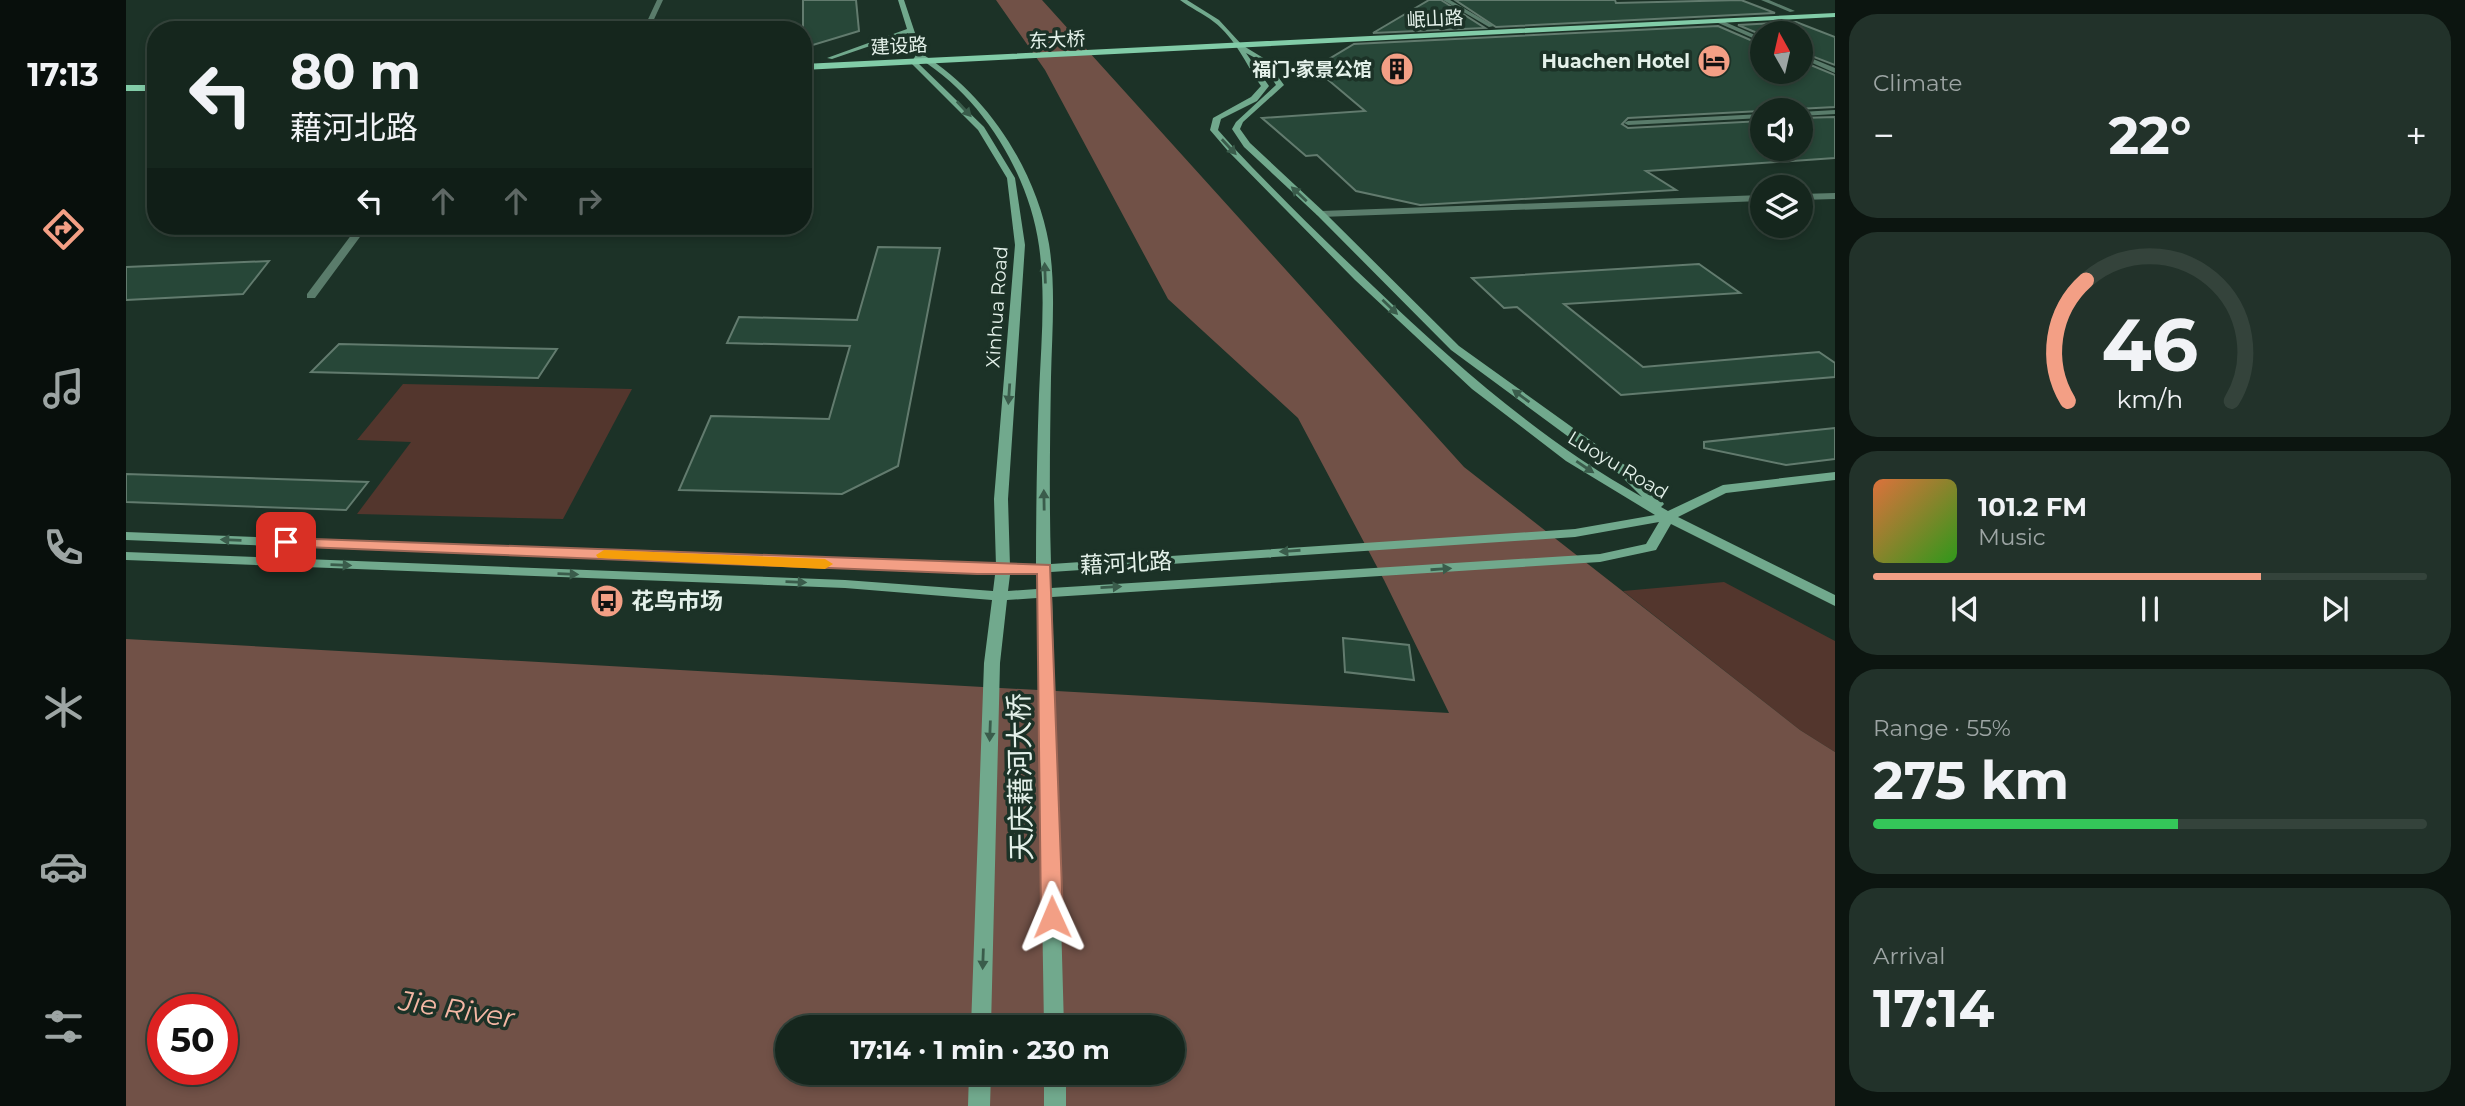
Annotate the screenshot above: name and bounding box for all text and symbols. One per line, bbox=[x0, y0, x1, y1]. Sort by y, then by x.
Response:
street label: 岷山路 bbox=[1406, 6, 1464, 32]
north arrow bbox=[1750, 21, 1813, 84]
map controls bbox=[1750, 21, 1813, 238]
street label: 东大桥 bbox=[1028, 27, 1086, 53]
street label: 建设路 bbox=[870, 33, 928, 59]
text: 80 m bbox=[290, 42, 421, 101]
hotel icon: Huachen Hotel bbox=[1695, 42, 1733, 80]
icon: left bbox=[175, 49, 266, 140]
building icon: 福门·家景公馆 bbox=[1378, 50, 1416, 88]
place label: Huachen Hotel bbox=[1541, 50, 1690, 73]
text: 17:13 bbox=[27, 55, 99, 94]
place label: 福门·家景公馆 bbox=[1252, 58, 1372, 81]
text: Climate bbox=[1873, 69, 1962, 97]
button: sound bbox=[1750, 98, 1813, 161]
one-way arrow bbox=[955, 100, 971, 117]
text: 22° bbox=[2108, 104, 2192, 167]
text: 藉河北路 bbox=[290, 108, 418, 147]
text: − bbox=[1873, 112, 1895, 159]
text: + bbox=[2405, 112, 2427, 159]
one-way arrow bbox=[1221, 138, 1237, 156]
button: layers bbox=[1750, 175, 1813, 238]
icon: left bbox=[351, 182, 389, 220]
icon: ahead bbox=[424, 182, 462, 220]
icon: ahead bbox=[497, 182, 535, 220]
icon: right bbox=[570, 182, 608, 220]
one-way arrow bbox=[1291, 186, 1308, 202]
icon: directions bbox=[39, 205, 88, 254]
street label: Xinhua Road bbox=[981, 245, 1013, 369]
one-way arrow bbox=[1039, 262, 1050, 284]
one-way arrow bbox=[1381, 299, 1398, 315]
text: 46 bbox=[2102, 301, 2198, 389]
icon: music bbox=[39, 364, 88, 413]
one-way arrow bbox=[1003, 383, 1014, 405]
text: km/h bbox=[2117, 383, 2183, 413]
one-way arrow bbox=[1512, 389, 1530, 403]
street label: Luoyu Road bbox=[1564, 426, 1672, 504]
one-way arrow bbox=[1575, 460, 1594, 473]
one-way arrow bbox=[1038, 489, 1050, 511]
text: 101.2 FM bbox=[1978, 491, 2087, 523]
pin bbox=[256, 512, 316, 572]
icon: phone bbox=[39, 523, 88, 572]
icon: arrive bbox=[267, 523, 305, 561]
text: Music bbox=[1978, 523, 2046, 551]
one-way arrow bbox=[220, 535, 242, 546]
one-way arrow bbox=[1279, 545, 1301, 556]
street label: 藉河北路 bbox=[1079, 547, 1173, 579]
one-way arrow bbox=[330, 559, 352, 570]
one-way arrow bbox=[1430, 563, 1452, 574]
one-way arrow bbox=[558, 568, 580, 579]
one-way arrow bbox=[785, 577, 807, 588]
one-way arrow bbox=[1101, 581, 1123, 592]
bus stop icon: 花鸟市场 bbox=[588, 582, 626, 620]
place label: 花鸟市场 bbox=[631, 587, 723, 615]
icon: previous bbox=[1946, 590, 1984, 628]
icon: pause bbox=[2131, 590, 2169, 628]
icon: next bbox=[2316, 590, 2354, 628]
icon: climate bbox=[39, 683, 88, 732]
street label: 天庆藉河大桥 bbox=[1002, 693, 1038, 861]
text: Range · 55% bbox=[1873, 714, 2011, 742]
one-way arrow bbox=[984, 721, 996, 743]
text: 275 km bbox=[1873, 749, 2069, 812]
icon: car bbox=[39, 842, 88, 891]
position arrow bbox=[1015, 880, 1089, 954]
text: Arrival bbox=[1873, 942, 1946, 970]
one-way arrow bbox=[978, 948, 989, 970]
text: 17:14 bbox=[1873, 977, 1994, 1040]
water label: Jie River bbox=[395, 983, 518, 1035]
speed limit sign: 50 bbox=[147, 994, 238, 1085]
icon: filters bbox=[39, 1002, 88, 1051]
text: 17:14 · 1 min · 230 m bbox=[850, 1034, 1110, 1066]

